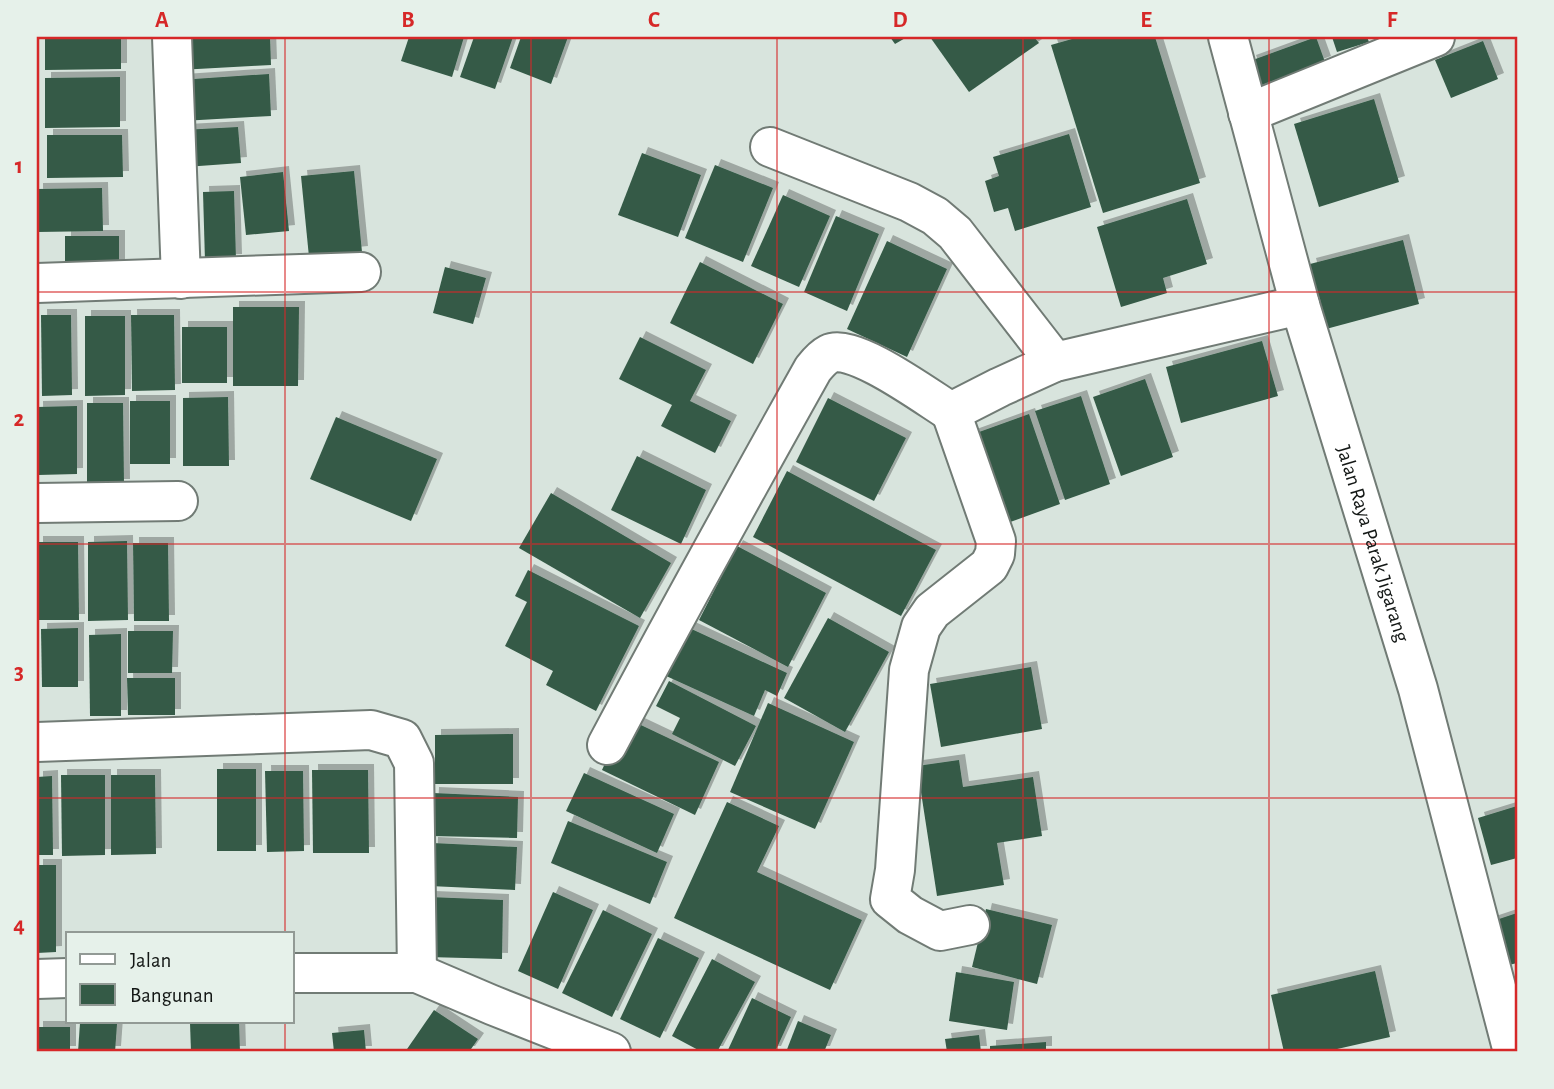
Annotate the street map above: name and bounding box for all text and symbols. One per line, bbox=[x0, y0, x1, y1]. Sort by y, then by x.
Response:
text: A bbox=[155, 9, 169, 32]
text: B bbox=[401, 9, 415, 32]
text: C bbox=[648, 9, 660, 32]
text: D bbox=[892, 9, 908, 32]
text: E bbox=[1140, 9, 1152, 32]
text: F bbox=[1387, 9, 1398, 32]
text: 1 bbox=[15, 155, 23, 178]
text: 2 bbox=[14, 408, 25, 431]
street label: Jalan Raya Parak Jigarang bbox=[1333, 443, 1413, 645]
text: 3 bbox=[14, 661, 24, 684]
text: 4 bbox=[13, 914, 25, 937]
legend bbox=[66, 932, 294, 1023]
text: Jalan bbox=[130, 950, 171, 971]
text: Bangunan bbox=[130, 985, 214, 1006]

